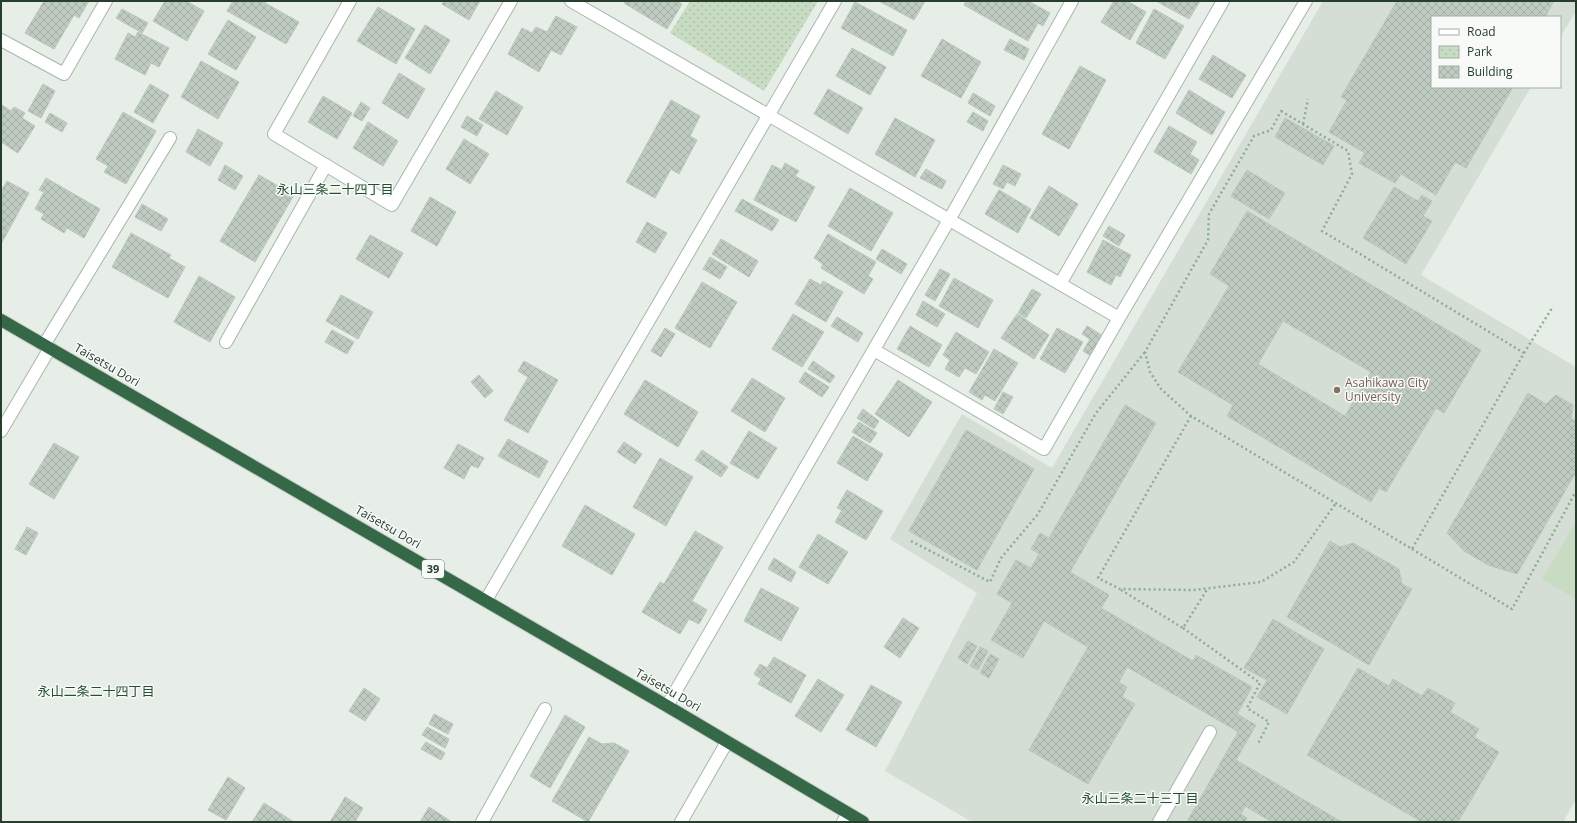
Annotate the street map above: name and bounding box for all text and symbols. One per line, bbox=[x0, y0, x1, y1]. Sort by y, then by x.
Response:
legend bbox=[1431, 16, 1561, 88]
text: Road bbox=[1467, 23, 1496, 40]
text: Park bbox=[1467, 43, 1493, 60]
text: Building bbox=[1467, 63, 1513, 80]
district label: 永山三条二十四丁目 bbox=[276, 180, 394, 198]
street label: Taisetsu Dori bbox=[71, 339, 143, 390]
place label: Asahikawa City University bbox=[1345, 374, 1429, 405]
marker: Asahikawa City University bbox=[1332, 385, 1342, 395]
street label: Taisetsu Dori bbox=[352, 501, 424, 552]
road number: 39 bbox=[422, 560, 444, 578]
street label: Taisetsu Dori bbox=[632, 664, 704, 715]
district label: 永山二条二十四丁目 bbox=[37, 682, 155, 700]
district label: 永山三条二十三丁目 bbox=[1081, 789, 1199, 807]

